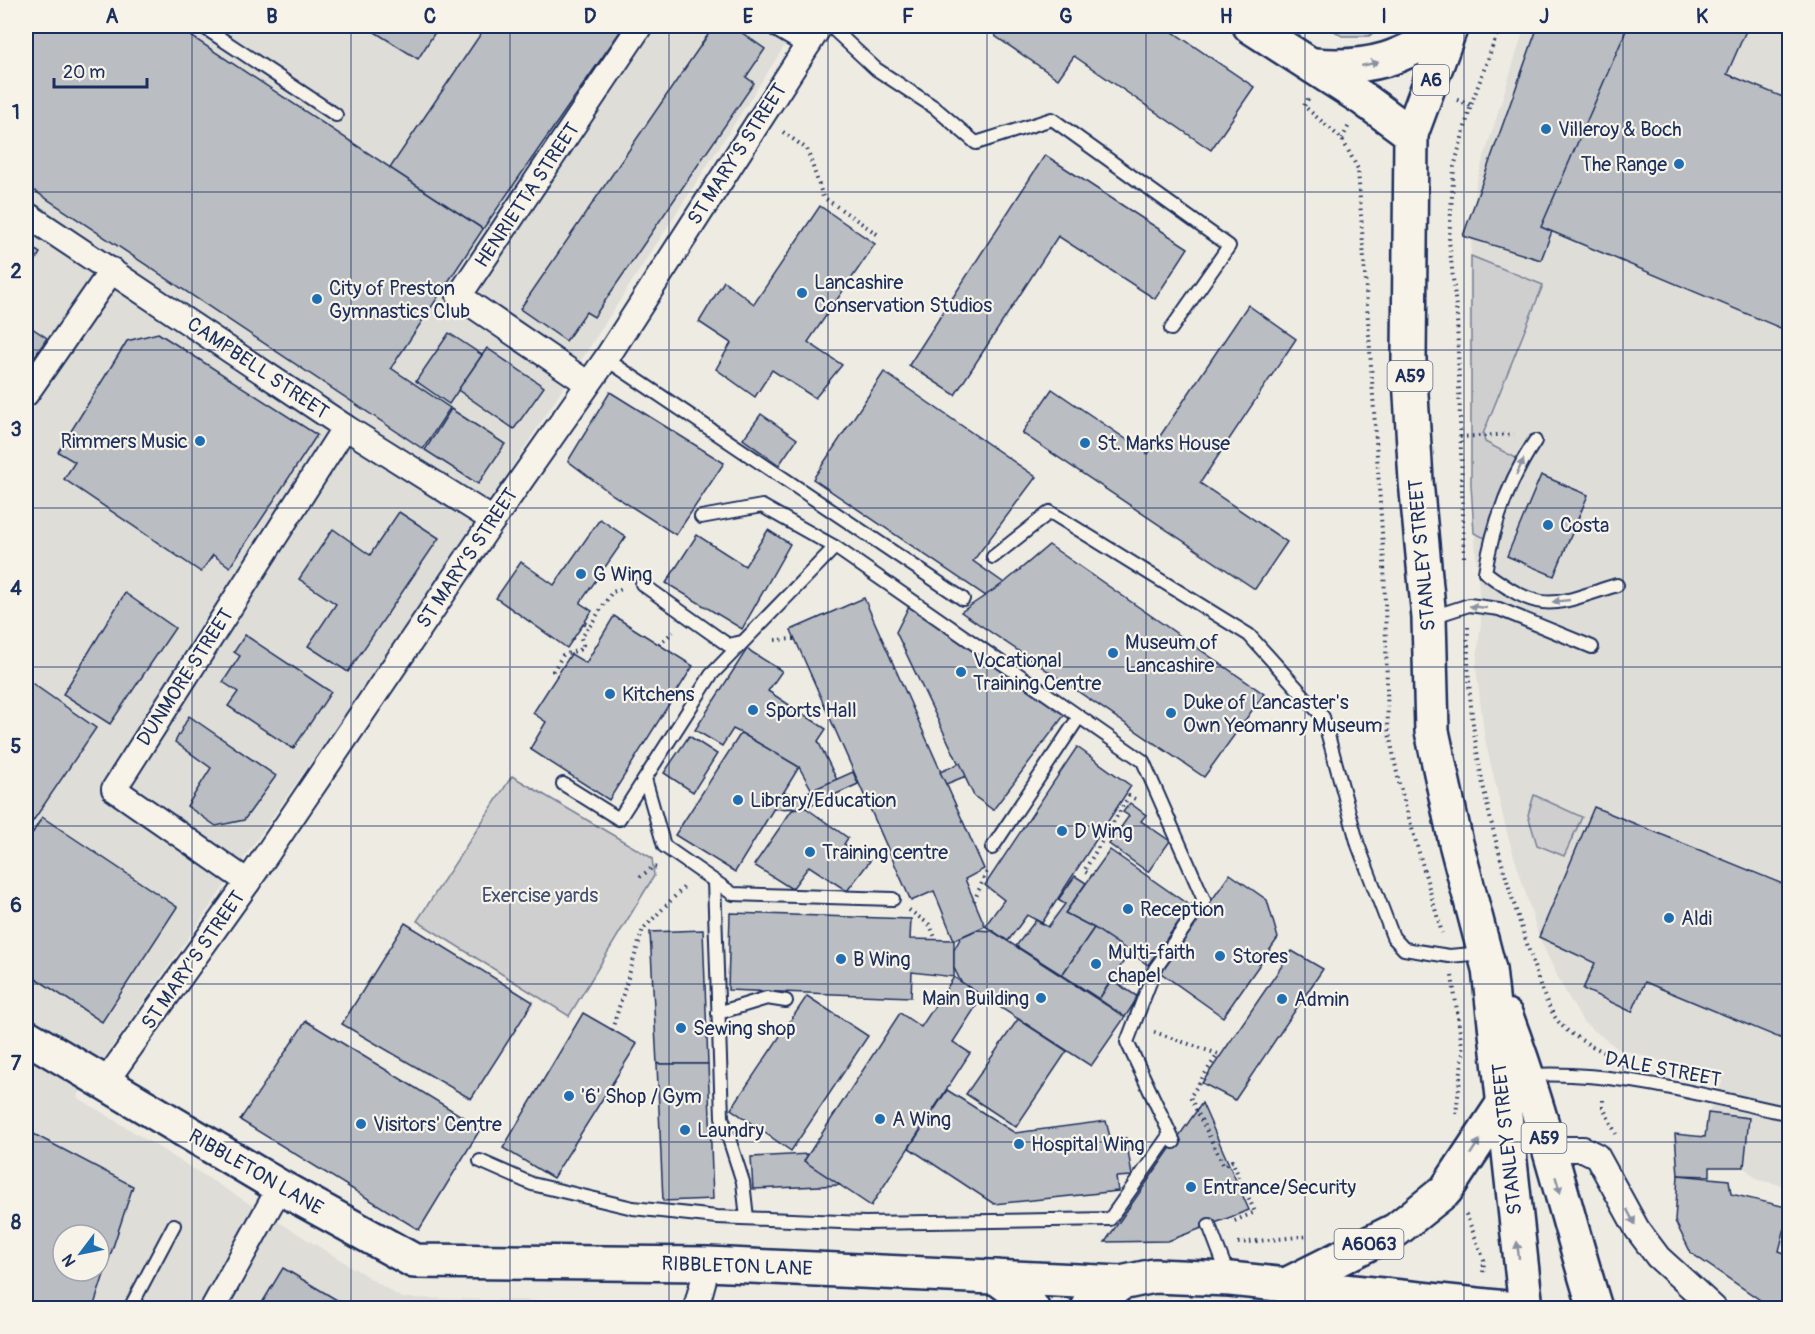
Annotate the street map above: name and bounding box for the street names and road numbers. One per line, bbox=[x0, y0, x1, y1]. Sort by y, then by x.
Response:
road number: A6 bbox=[1413, 65, 1449, 95]
street label: ST MARY'S STREET bbox=[682, 78, 792, 230]
street label: HENRIETTA STREET bbox=[469, 118, 585, 272]
street label: CAMPBELL STREET bbox=[182, 311, 334, 425]
road number: A59 bbox=[1388, 361, 1432, 391]
street label: STANLEY STREET bbox=[1403, 478, 1441, 632]
street label: ST MARY'S STREET bbox=[411, 483, 523, 633]
street label: DUNMORE STREET bbox=[131, 604, 239, 750]
street label: ST MARY'S STREET bbox=[136, 886, 250, 1034]
street label: DALE STREET bbox=[1603, 1045, 1723, 1093]
street label: STANLEY STREET bbox=[1487, 1062, 1527, 1216]
street label: RIBBLETON LANE bbox=[184, 1123, 328, 1221]
road number: A59 bbox=[1522, 1123, 1566, 1153]
road number: A6063 bbox=[1334, 1229, 1404, 1259]
street label: RIBBLETON LANE bbox=[661, 1251, 813, 1281]

